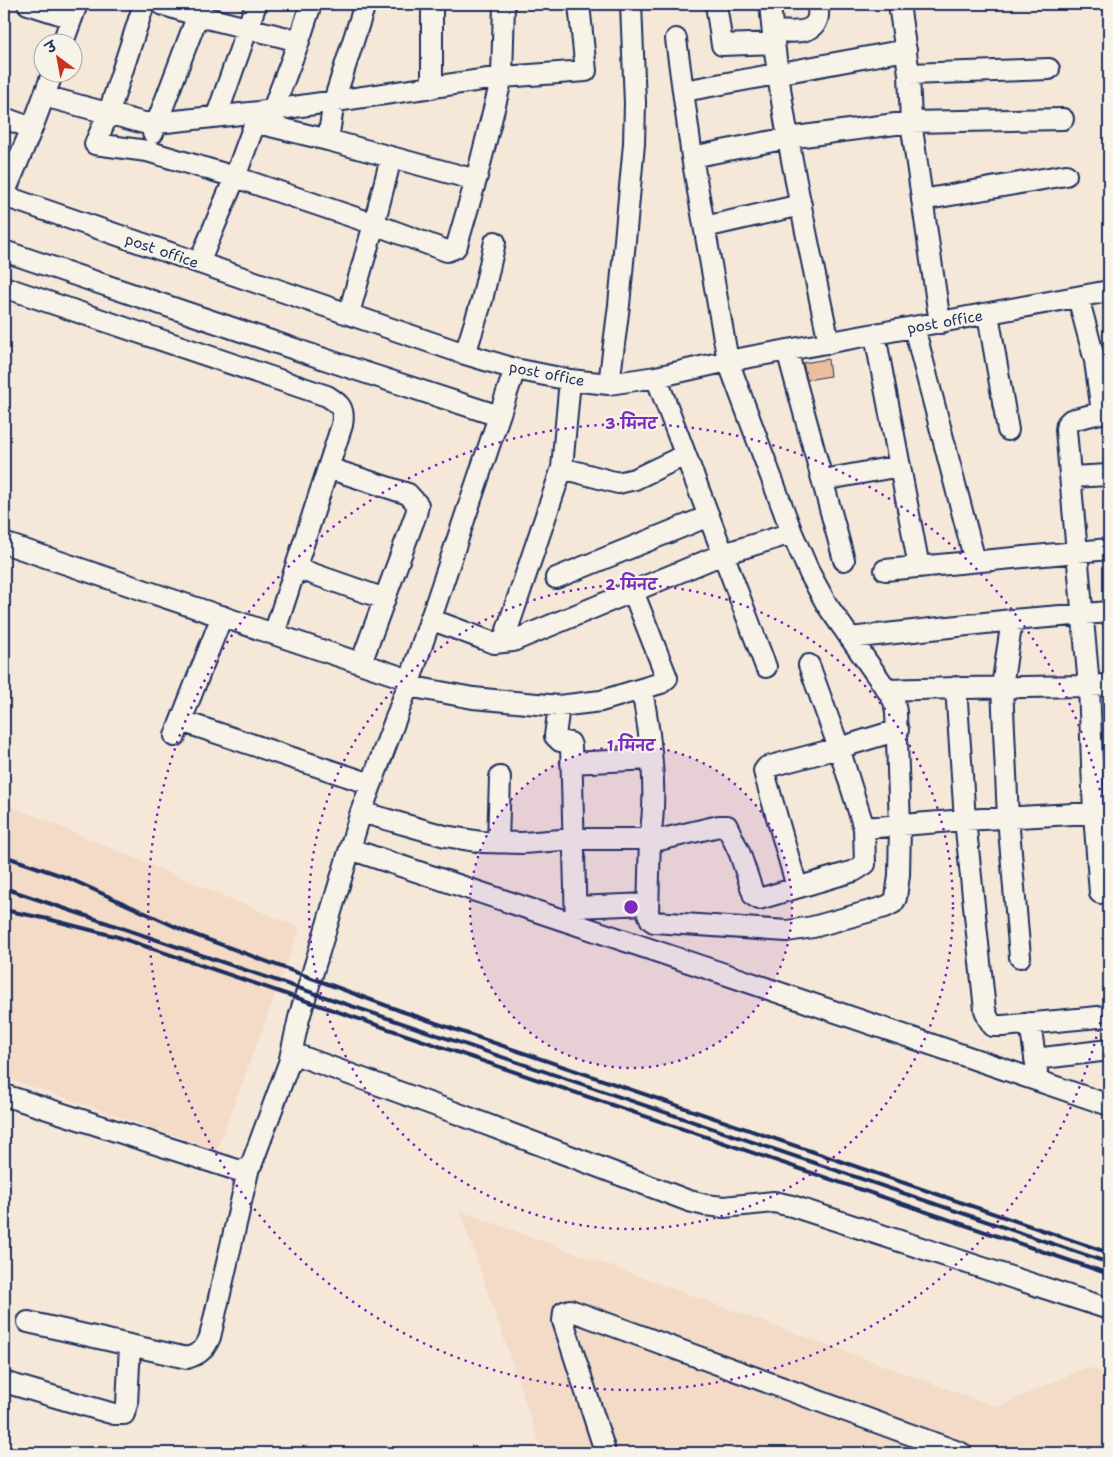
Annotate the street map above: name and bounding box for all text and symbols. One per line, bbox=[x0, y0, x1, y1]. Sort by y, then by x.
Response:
north arrow bbox=[32, 32, 82, 82]
text: उ bbox=[41, 36, 61, 58]
street label: post office bbox=[123, 229, 201, 273]
street label: post office bbox=[906, 306, 984, 338]
street label: post office bbox=[508, 357, 586, 391]
text: 3 मिनट bbox=[605, 411, 658, 434]
text: 2 मिनट bbox=[605, 572, 658, 595]
text: 1 मिनट bbox=[607, 733, 656, 756]
centre of rings bbox=[622, 898, 640, 916]

